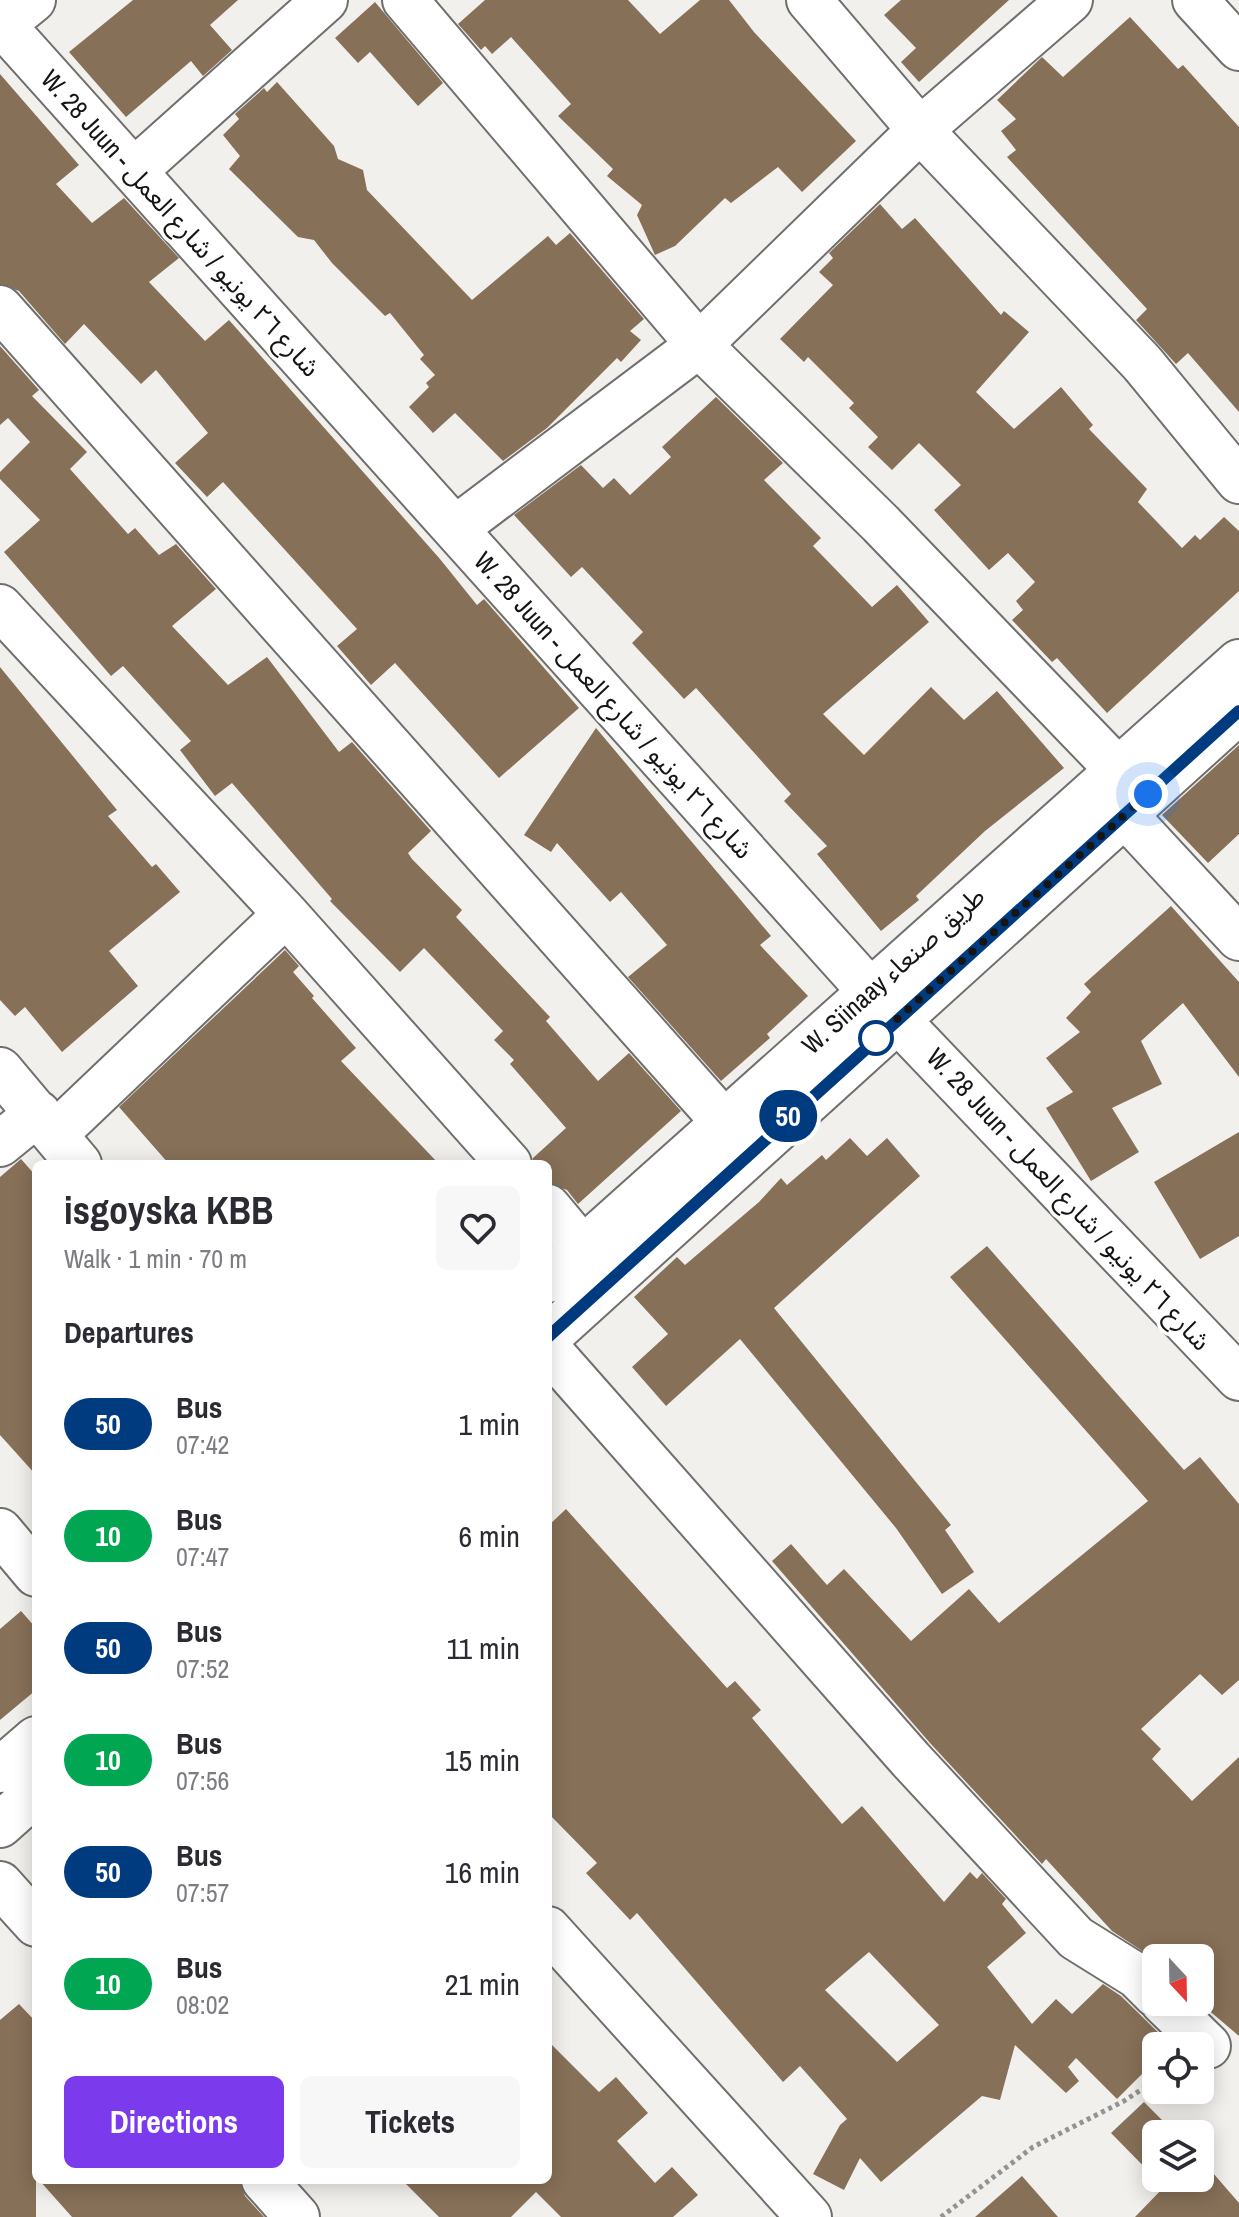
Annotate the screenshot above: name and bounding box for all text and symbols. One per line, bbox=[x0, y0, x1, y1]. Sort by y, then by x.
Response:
street label: W. 28 Juun - شارع ٢٦ يونيو / شارع العمل bbox=[32, 62, 328, 385]
street label: W. 28 Juun - شارع ٢٦ يونيو / شارع العمل bbox=[465, 544, 761, 867]
your location bbox=[1128, 774, 1168, 814]
street label: W. Siinaay طريق صنعاء bbox=[794, 878, 992, 1062]
unlabelled marker bbox=[859, 1021, 893, 1055]
street label: W. 28 Juun - شارع ٢٦ يونيو / شارع العمل bbox=[918, 1040, 1219, 1359]
line badge: 50 bbox=[752, 1090, 824, 1142]
text: 50 bbox=[775, 1097, 801, 1135]
text: isgoyska KBB bbox=[64, 1185, 274, 1236]
button: heart bbox=[436, 1186, 520, 1270]
text: Walk · 1 min · 70 m bbox=[64, 1241, 247, 1276]
text: Departures bbox=[64, 1312, 194, 1352]
text: Bus bbox=[176, 1387, 222, 1427]
text: 1 min bbox=[458, 1404, 520, 1444]
text: 50 bbox=[95, 1405, 121, 1443]
text: 07:42 bbox=[176, 1427, 229, 1462]
text: Bus bbox=[176, 1499, 222, 1539]
text: 6 min bbox=[458, 1516, 520, 1556]
text: 10 bbox=[95, 1517, 121, 1555]
text: 07:47 bbox=[176, 1539, 229, 1574]
text: Bus bbox=[176, 1611, 222, 1651]
text: 11 min bbox=[447, 1628, 520, 1668]
text: 50 bbox=[95, 1629, 121, 1667]
text: 07:52 bbox=[176, 1651, 229, 1686]
text: Bus bbox=[176, 1723, 222, 1763]
text: 15 min bbox=[445, 1740, 520, 1780]
text: 10 bbox=[95, 1741, 121, 1779]
text: 07:56 bbox=[176, 1763, 229, 1798]
text: Bus bbox=[176, 1835, 222, 1875]
text: 16 min bbox=[445, 1852, 520, 1892]
text: 50 bbox=[95, 1853, 121, 1891]
text: 07:57 bbox=[176, 1875, 229, 1910]
north arrow bbox=[1142, 1944, 1214, 2016]
map controls bbox=[1142, 1944, 1214, 2192]
text: Bus bbox=[176, 1947, 222, 1987]
text: 21 min bbox=[445, 1964, 520, 2004]
text: 10 bbox=[95, 1965, 121, 2003]
text: 08:02 bbox=[176, 1987, 229, 2022]
button: locate bbox=[1142, 2032, 1214, 2104]
button: Directions bbox=[64, 2076, 284, 2168]
button: Tickets bbox=[300, 2076, 520, 2168]
button: layers bbox=[1142, 2120, 1214, 2192]

